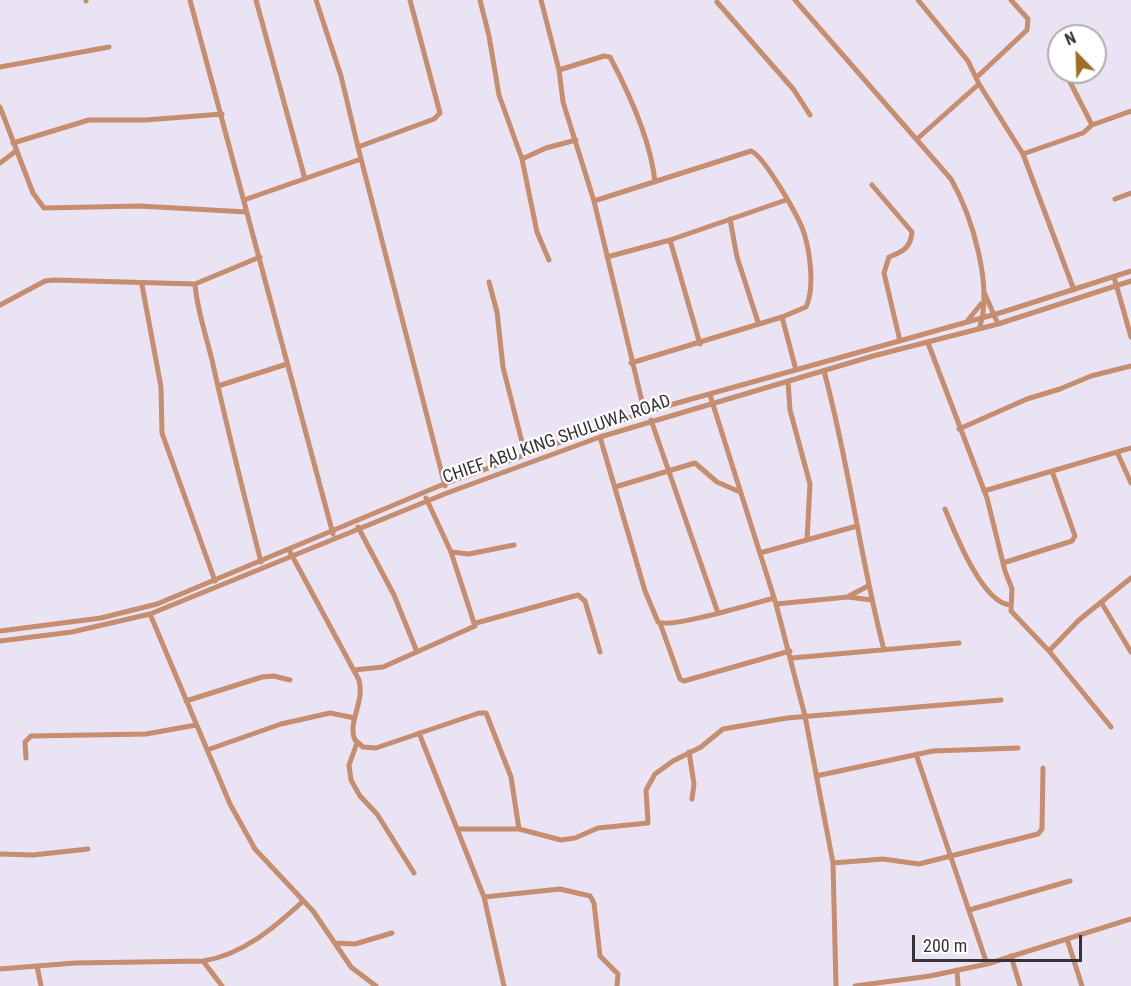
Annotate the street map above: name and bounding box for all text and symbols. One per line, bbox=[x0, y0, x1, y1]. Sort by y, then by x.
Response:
north arrow bbox=[1047, 24, 1107, 84]
text: N bbox=[1062, 28, 1079, 49]
street label: CHIEF ABU KING SHULUWA ROAD bbox=[440, 391, 674, 489]
scale bar bbox=[915, 923, 1084, 961]
text: 200 m bbox=[923, 935, 967, 956]

